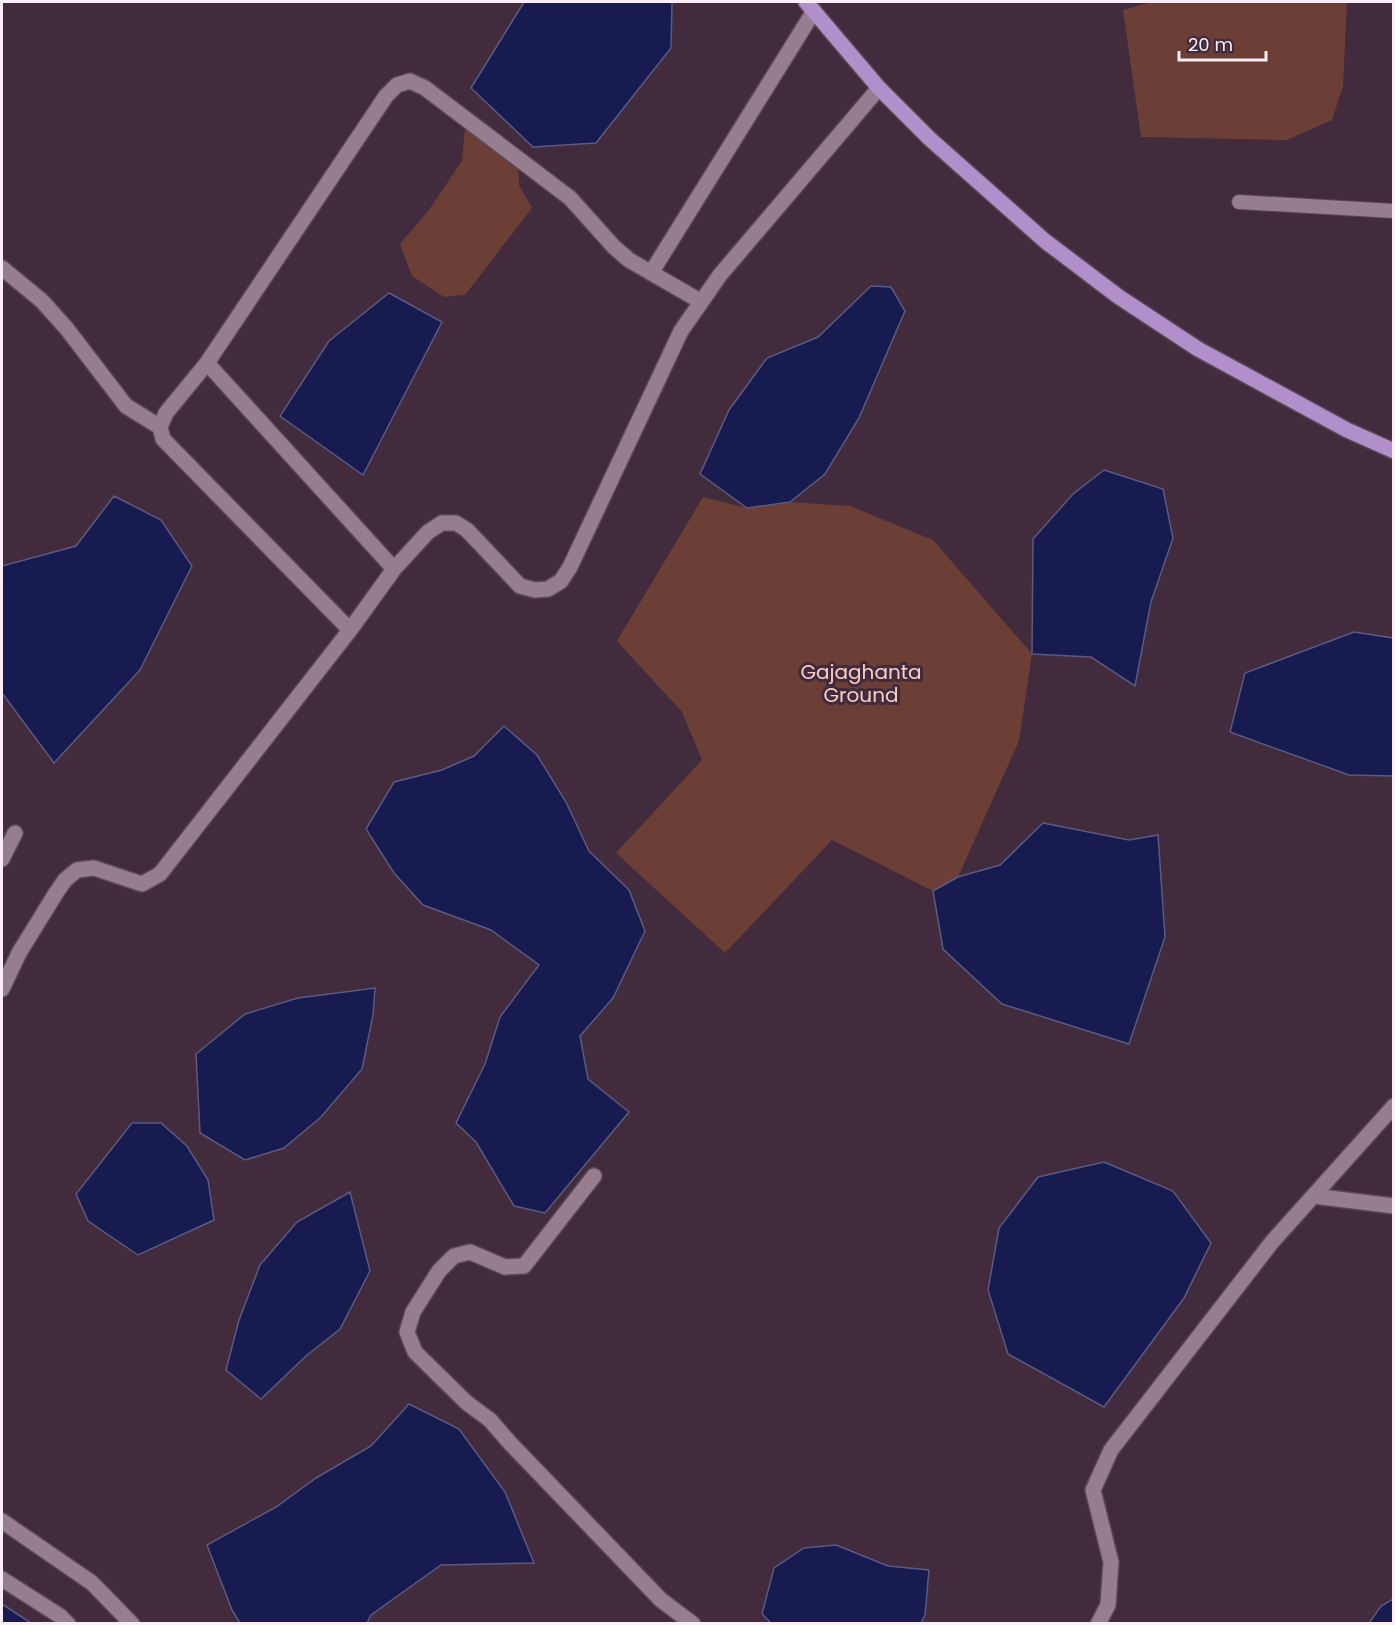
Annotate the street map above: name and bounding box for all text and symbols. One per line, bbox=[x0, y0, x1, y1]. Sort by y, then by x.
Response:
scale bar bbox=[1179, 24, 1266, 62]
text: 20 m bbox=[1188, 32, 1233, 57]
park label: Gajaghanta Ground bbox=[801, 658, 922, 709]

